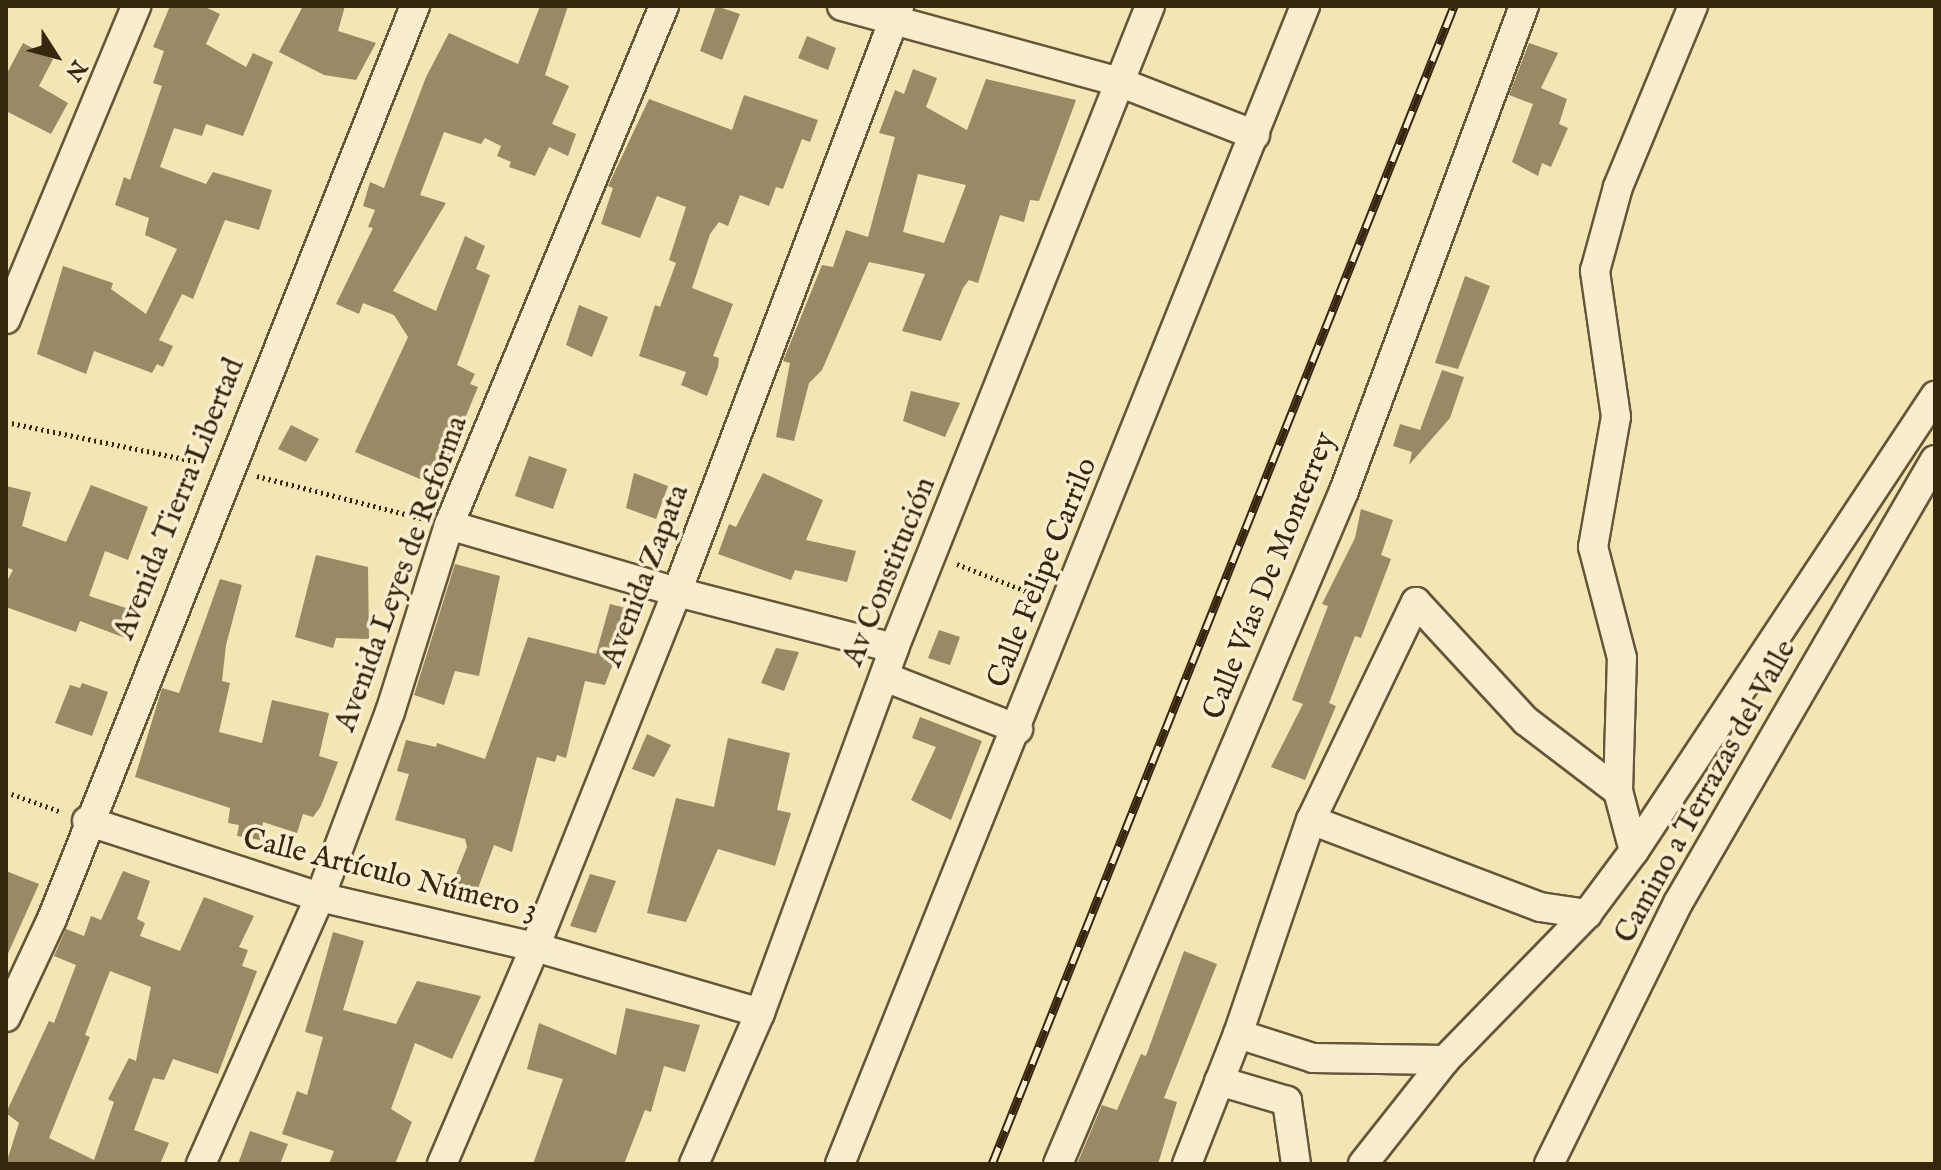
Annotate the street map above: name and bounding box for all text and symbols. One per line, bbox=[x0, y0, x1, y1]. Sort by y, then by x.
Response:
north arrow bbox=[16, 16, 96, 96]
text: N bbox=[58, 54, 92, 86]
street label: Avenida Tierra Libertad bbox=[107, 353, 253, 645]
street label: Avenida Leyes de Reforma bbox=[328, 411, 476, 737]
street label: Calle Vías De Monterrey bbox=[1196, 427, 1344, 725]
street label: Calle Felipe Carrilo bbox=[980, 453, 1106, 693]
street label: Av Constitución bbox=[836, 472, 944, 672]
street label: Avenida Zapata bbox=[595, 480, 697, 672]
street label: Camino a Terrazas del Valle bbox=[1608, 634, 1804, 950]
street label: Calle Artículo Número 3 bbox=[239, 821, 541, 929]

